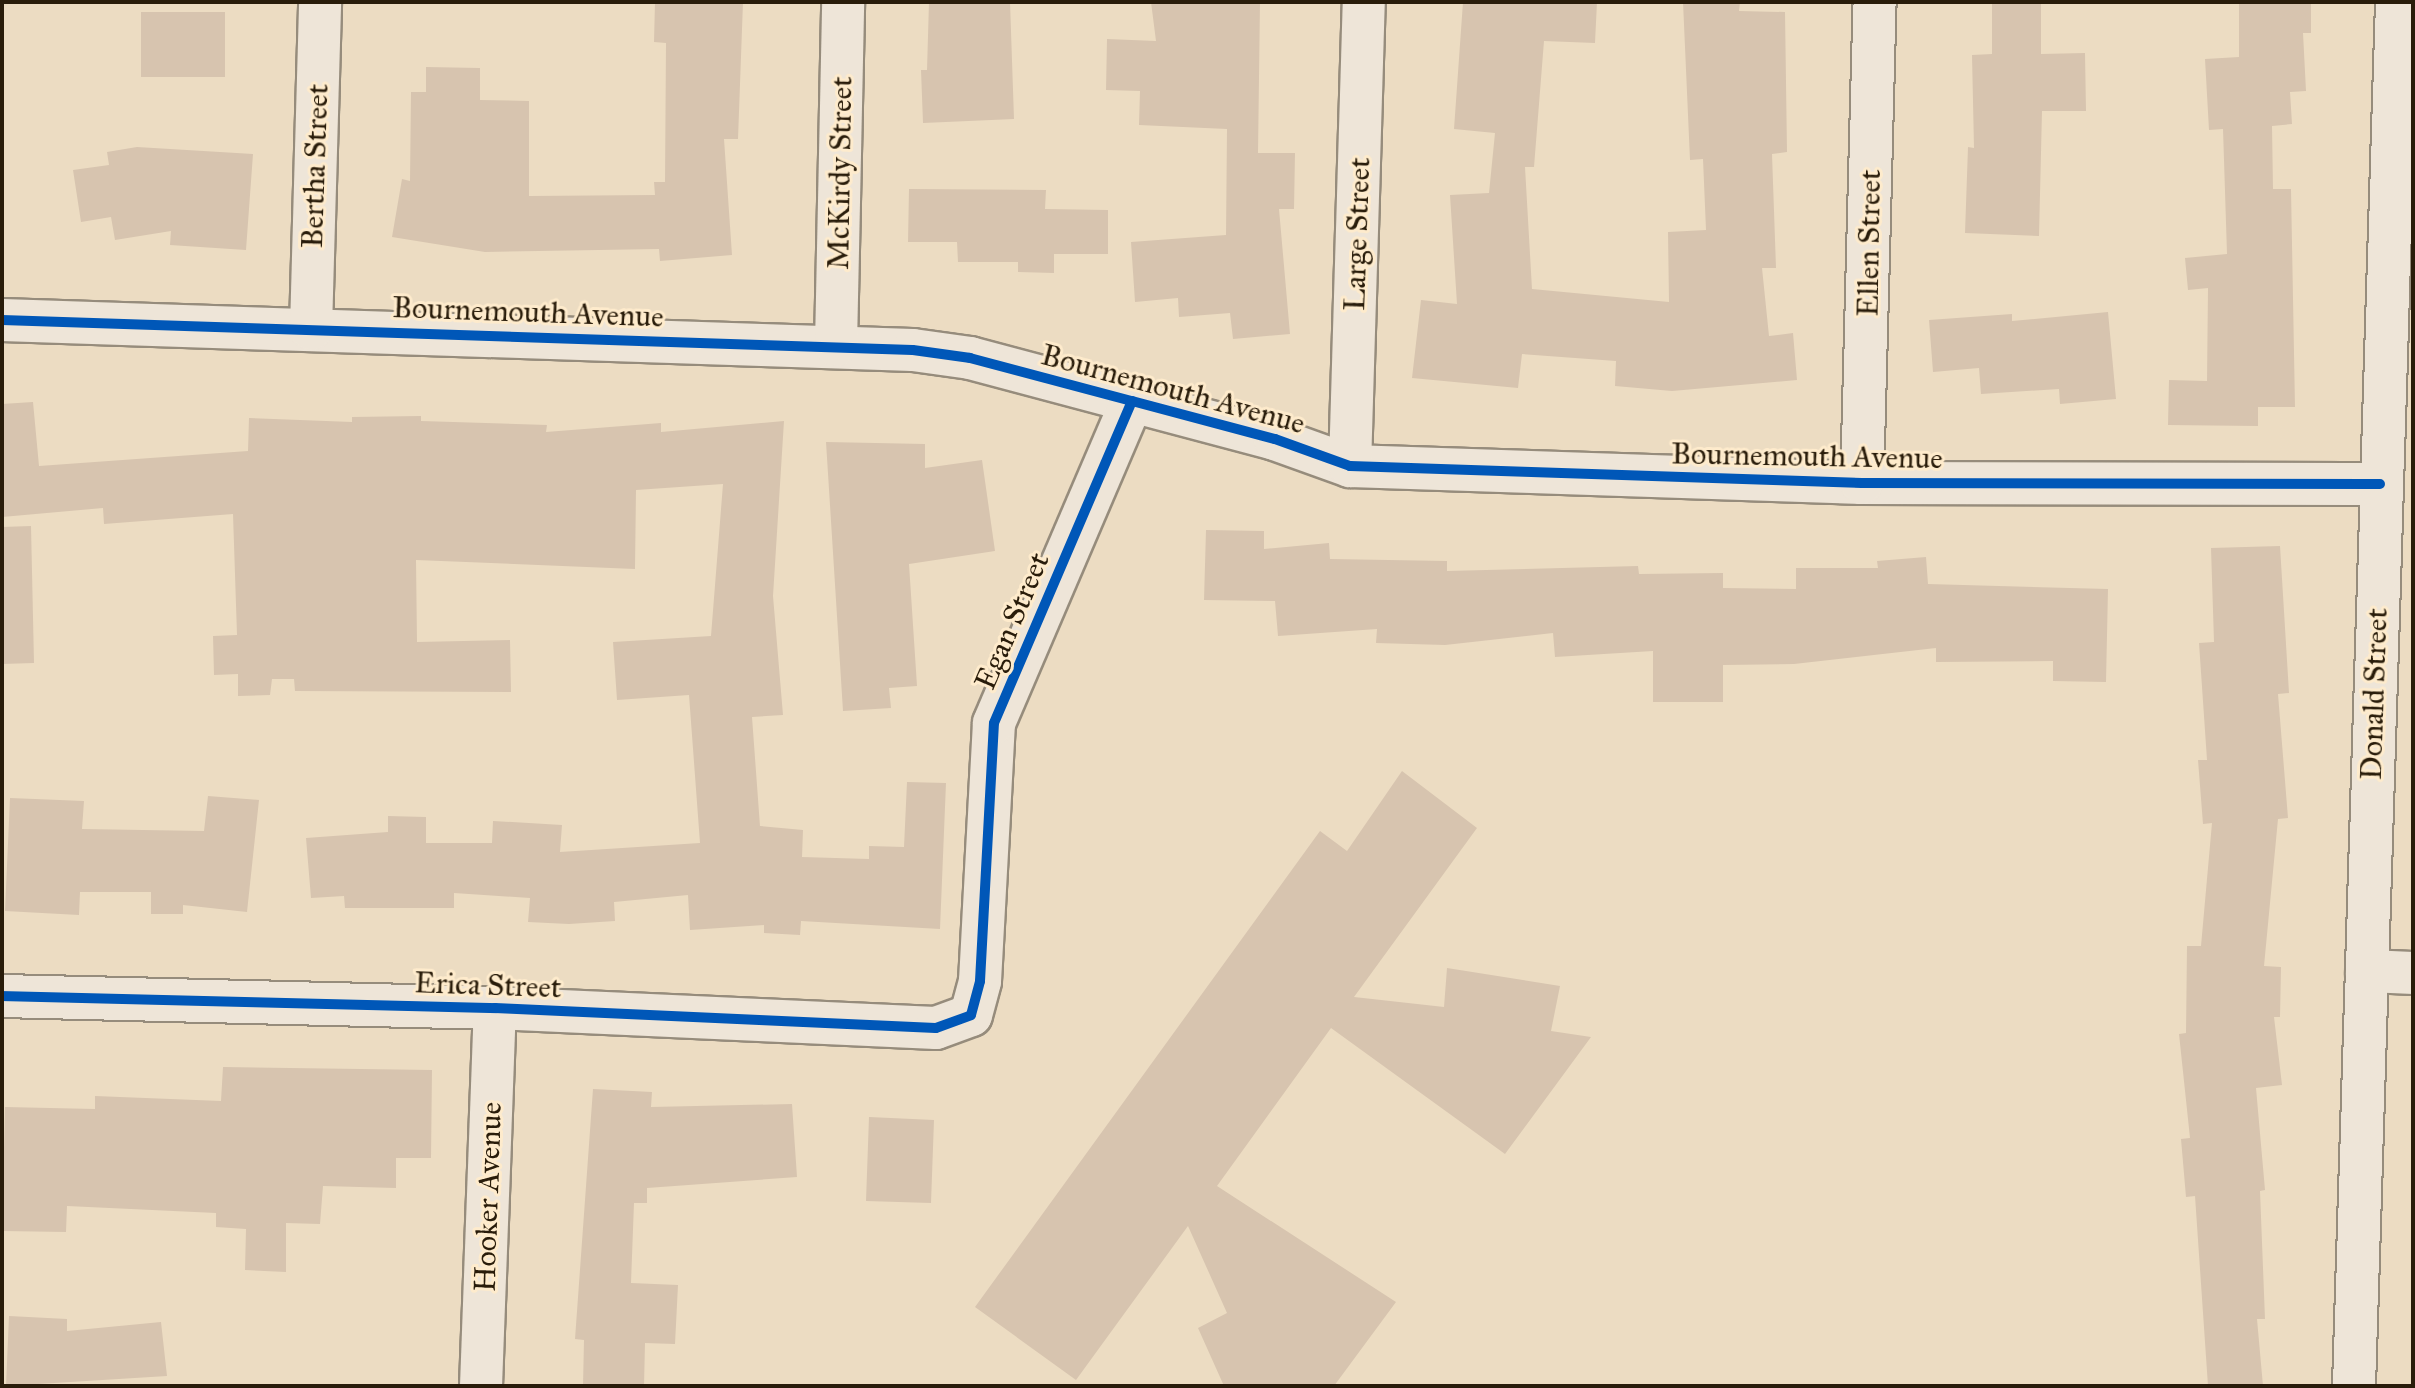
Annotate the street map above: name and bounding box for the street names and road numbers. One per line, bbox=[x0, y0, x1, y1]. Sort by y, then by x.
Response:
street label: McKirdy Street bbox=[820, 76, 860, 270]
street label: Bertha Street bbox=[294, 83, 336, 249]
street label: Large Street bbox=[1336, 157, 1378, 311]
street label: Ellen Street bbox=[1850, 169, 1888, 317]
street label: Bournemouth Avenue bbox=[392, 289, 664, 335]
street label: Bournemouth Avenue bbox=[1037, 336, 1309, 442]
street label: Bournemouth Avenue bbox=[1671, 436, 1943, 476]
street label: Egan Street bbox=[967, 547, 1057, 695]
street label: Donald Street bbox=[2353, 607, 2395, 781]
street label: Erica Street bbox=[414, 964, 562, 1006]
street label: Hooker Avenue bbox=[467, 1101, 509, 1293]

